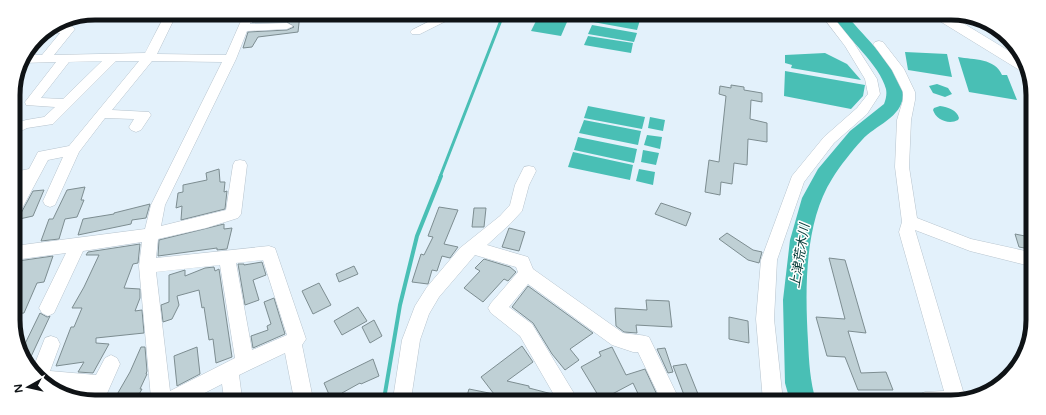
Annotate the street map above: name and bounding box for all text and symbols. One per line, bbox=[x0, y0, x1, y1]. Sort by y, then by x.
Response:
water label: 上津荒木川 bbox=[787, 221, 813, 289]
north arrow bbox=[8, 367, 48, 407]
text: N bbox=[12, 383, 26, 394]

